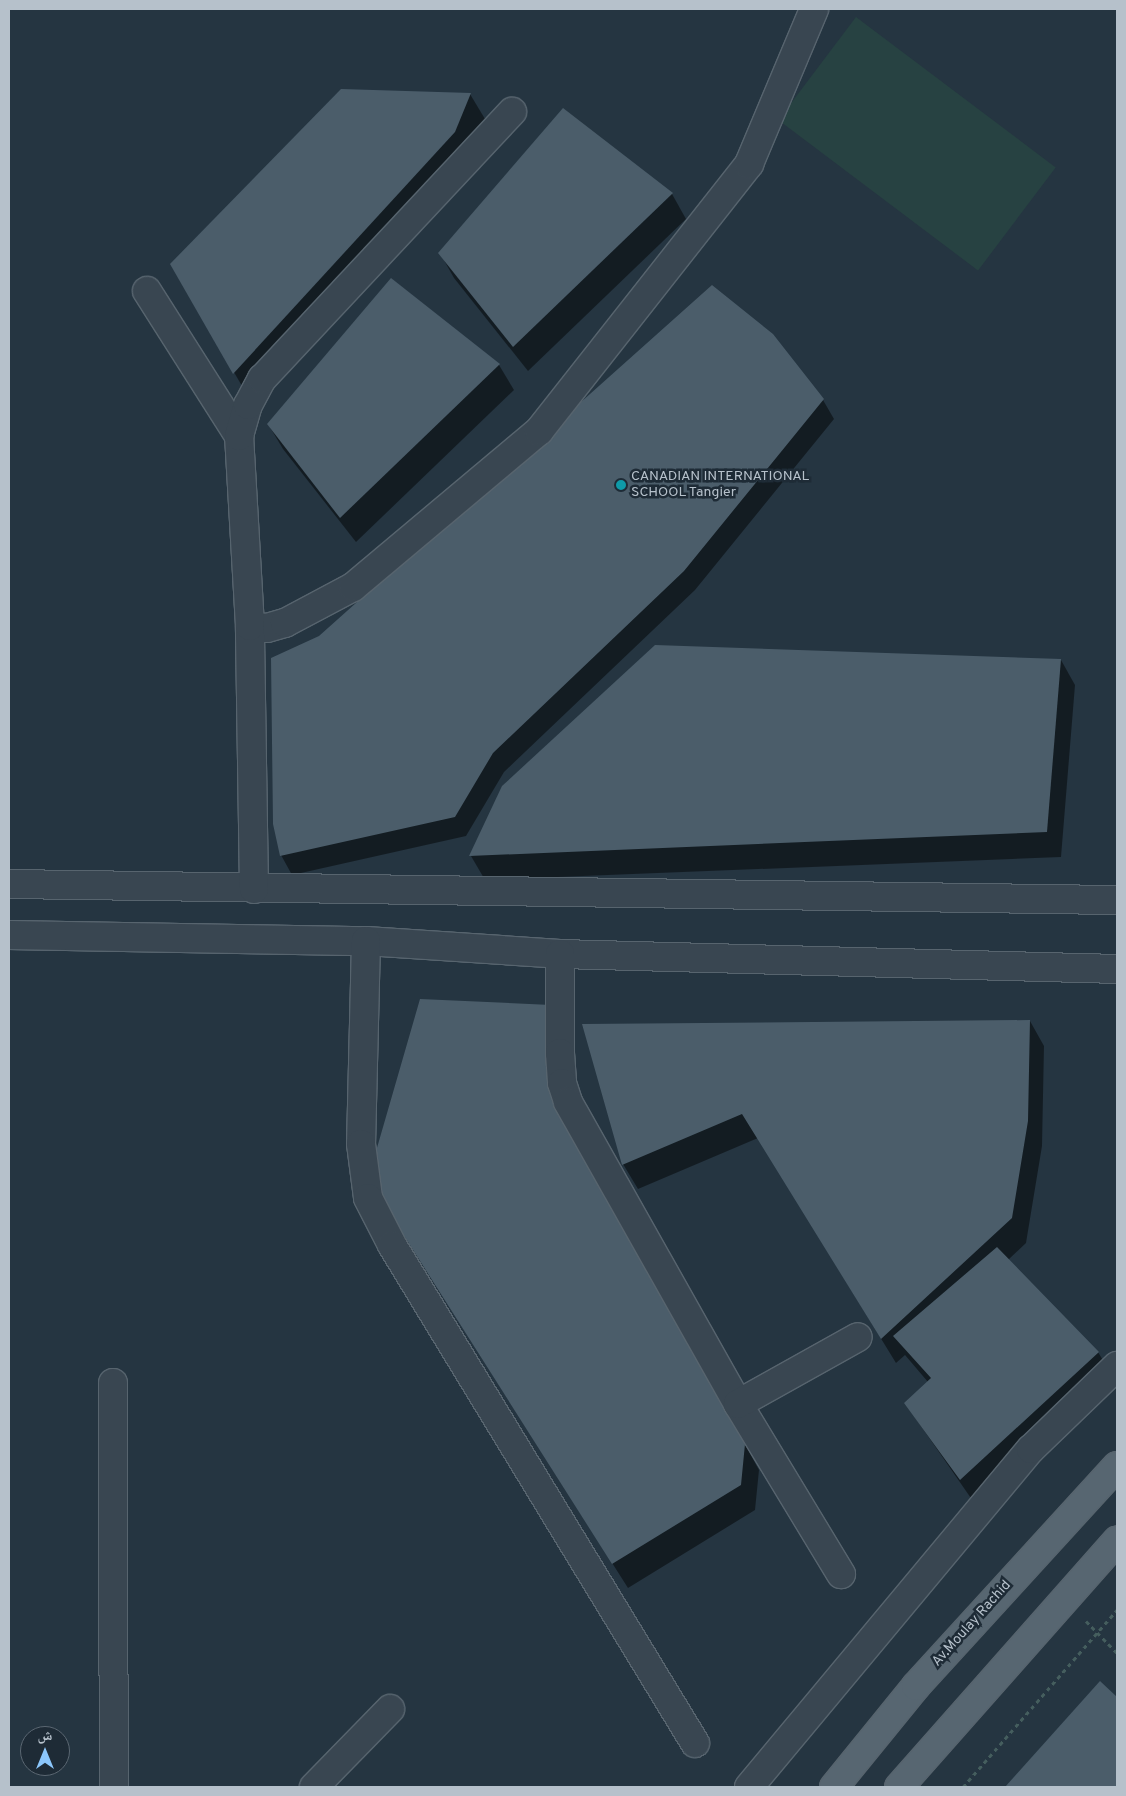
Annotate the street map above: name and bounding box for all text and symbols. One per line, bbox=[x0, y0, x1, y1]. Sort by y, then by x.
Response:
place label: CANADIAN INTERNATIONAL SCHOOL Tangier bbox=[631, 469, 809, 502]
marker: CANADIAN INTERNATIONAL SCHOOL Tangier bbox=[615, 479, 627, 491]
street label: Av.Moulay Rachid bbox=[929, 1578, 1015, 1670]
north arrow bbox=[20, 1726, 70, 1776]
text: ش bbox=[38, 1728, 52, 1745]

